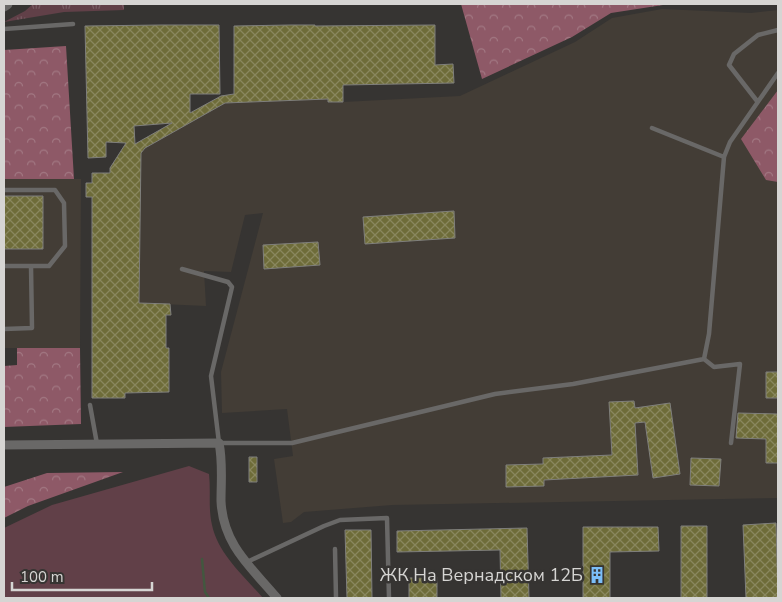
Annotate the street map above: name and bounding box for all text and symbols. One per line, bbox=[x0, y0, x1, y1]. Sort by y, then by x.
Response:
scale bar bbox=[12, 560, 152, 592]
place label: ЖК На Вернадском 12Б bbox=[380, 563, 583, 587]
building icon: ЖК На Вернадском 12Б bbox=[587, 565, 607, 585]
text: 100 m bbox=[20, 567, 64, 587]

